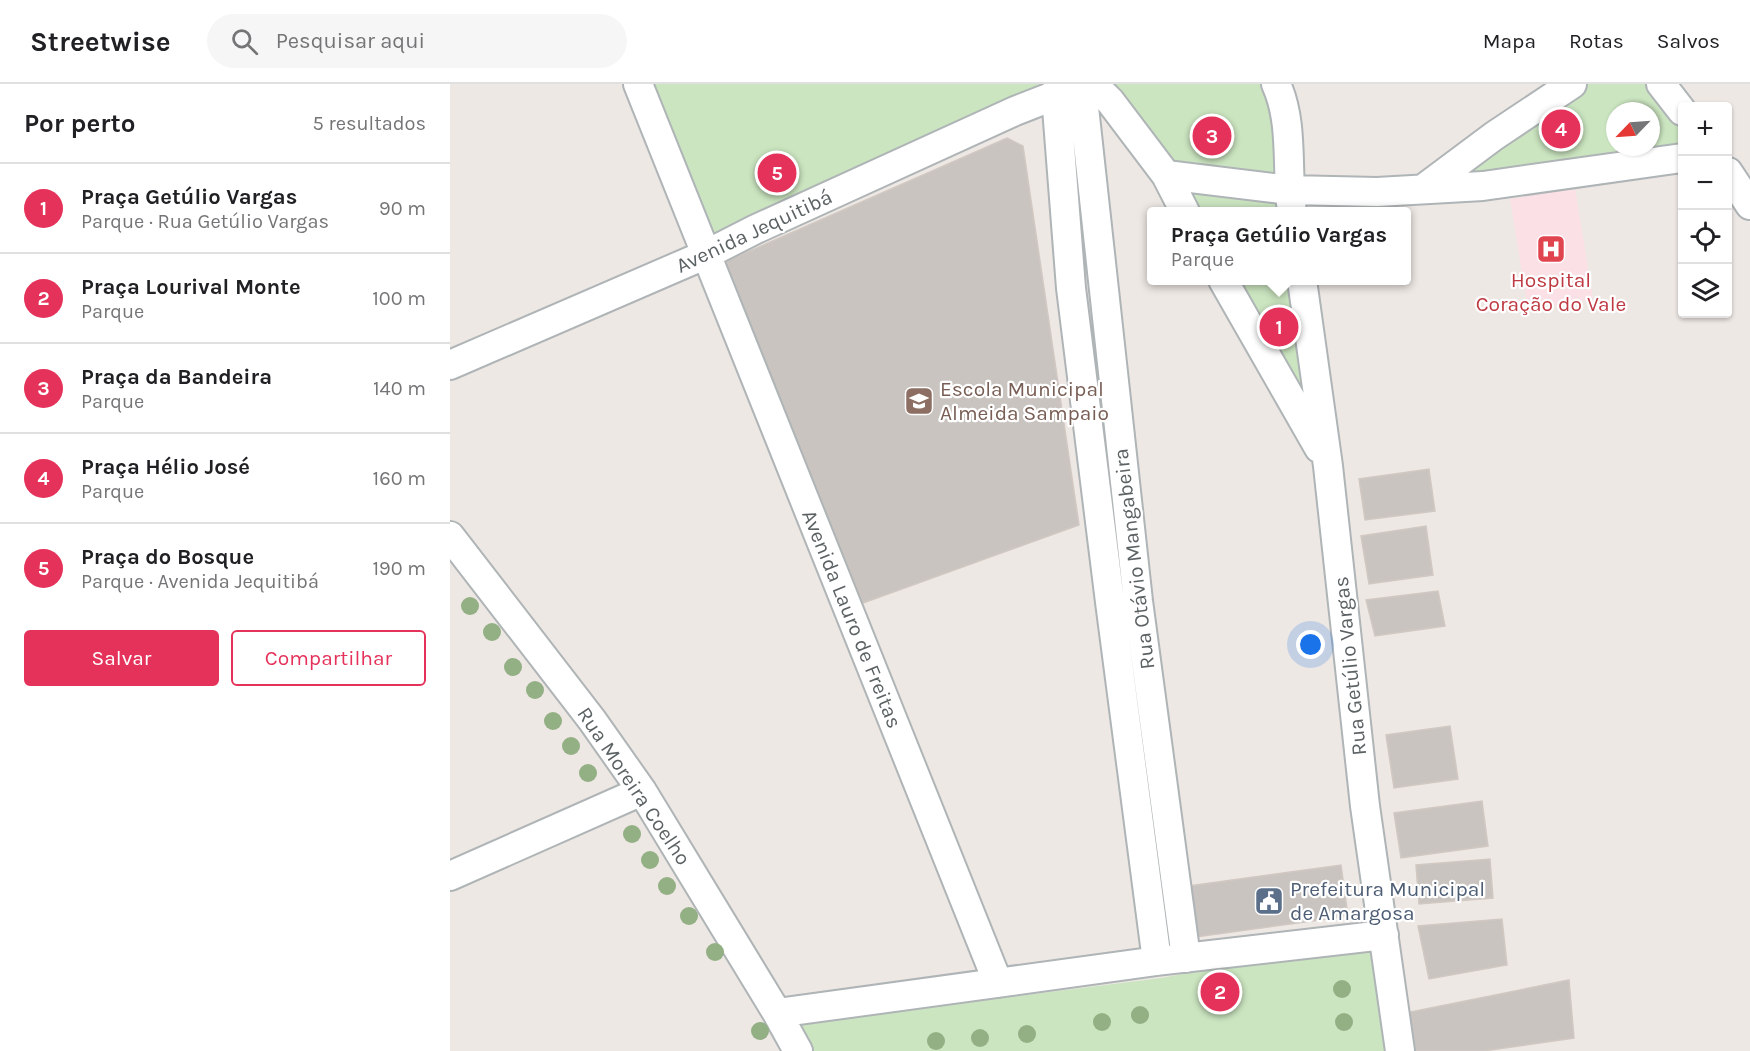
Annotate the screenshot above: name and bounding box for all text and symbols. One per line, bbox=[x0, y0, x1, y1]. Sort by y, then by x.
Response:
search box bbox=[207, 14, 627, 68]
text: Streetwise bbox=[30, 25, 171, 58]
icon: search bbox=[228, 25, 261, 58]
text: Pesquisar aqui bbox=[276, 28, 425, 54]
text: Mapa bbox=[1483, 29, 1536, 53]
text: Rotas bbox=[1569, 29, 1624, 53]
text: Salvos bbox=[1657, 29, 1720, 53]
north arrow bbox=[1606, 102, 1660, 156]
map controls bbox=[1678, 102, 1732, 318]
button: + bbox=[1678, 102, 1732, 156]
pin: 4 bbox=[1542, 106, 1580, 152]
text: Por perto bbox=[24, 108, 135, 139]
text: 5 resultados bbox=[312, 112, 426, 135]
pin: 3 bbox=[1192, 113, 1232, 158]
pin: 5 bbox=[758, 150, 796, 196]
button: − bbox=[1678, 156, 1732, 210]
text: Praça Getúlio Vargas bbox=[81, 184, 297, 210]
street label: Avenida Jequitibá bbox=[672, 184, 836, 278]
text: 1 bbox=[40, 197, 47, 220]
text: 90 m bbox=[379, 197, 426, 220]
popup bbox=[1147, 207, 1411, 285]
text: Parque · Rua Getúlio Vargas bbox=[81, 210, 329, 233]
button: locate bbox=[1678, 210, 1732, 264]
text: Praça Getúlio Vargas bbox=[1171, 222, 1387, 248]
hospital icon: Hospital Coração do Vale bbox=[1535, 233, 1567, 265]
text: Parque bbox=[1171, 248, 1234, 271]
button: layers bbox=[1678, 264, 1732, 318]
place label: Hospital Coração do Vale bbox=[1476, 268, 1626, 316]
text: Praça Lourival Monte bbox=[81, 274, 301, 300]
text: 2 bbox=[37, 287, 50, 310]
text: 100 m bbox=[372, 287, 426, 310]
text: Parque bbox=[81, 300, 144, 323]
pin: 1 bbox=[1260, 304, 1298, 350]
text: Praça da Bandeira bbox=[81, 364, 272, 390]
text: 3 bbox=[37, 377, 50, 400]
text: 140 m bbox=[373, 377, 426, 400]
place label: Escola Municipal Almeida Sampaio bbox=[940, 377, 1109, 425]
school or university icon: Escola Municipal Almeida Sampaio bbox=[903, 385, 935, 417]
text: Parque bbox=[81, 390, 144, 413]
street label: Rua Otávio Mangabeira bbox=[1109, 447, 1159, 671]
text: Praça Hélio José bbox=[81, 454, 250, 480]
text: 4 bbox=[38, 467, 49, 490]
text: 160 m bbox=[373, 467, 426, 490]
text: Parque bbox=[81, 480, 144, 503]
street label: Avenida Lauro de Freitas bbox=[797, 506, 907, 732]
text: Praça do Bosque bbox=[81, 544, 254, 570]
text: 5 bbox=[38, 557, 49, 580]
text: 190 m bbox=[372, 557, 426, 580]
text: Parque · Avenida Jequitibá bbox=[81, 570, 319, 593]
street label: Rua Getúlio Vargas bbox=[1329, 575, 1371, 757]
button: Salvar bbox=[24, 630, 219, 686]
button: Compartilhar bbox=[231, 630, 426, 686]
your location bbox=[1296, 630, 1325, 659]
street label: Rua Moreira Coelho bbox=[572, 702, 696, 870]
place label: Prefeitura Municipal de Amargosa bbox=[1290, 877, 1485, 925]
public building icon: Prefeitura Municipal de Amargosa bbox=[1253, 885, 1285, 917]
pin: 2 bbox=[1200, 970, 1240, 1014]

